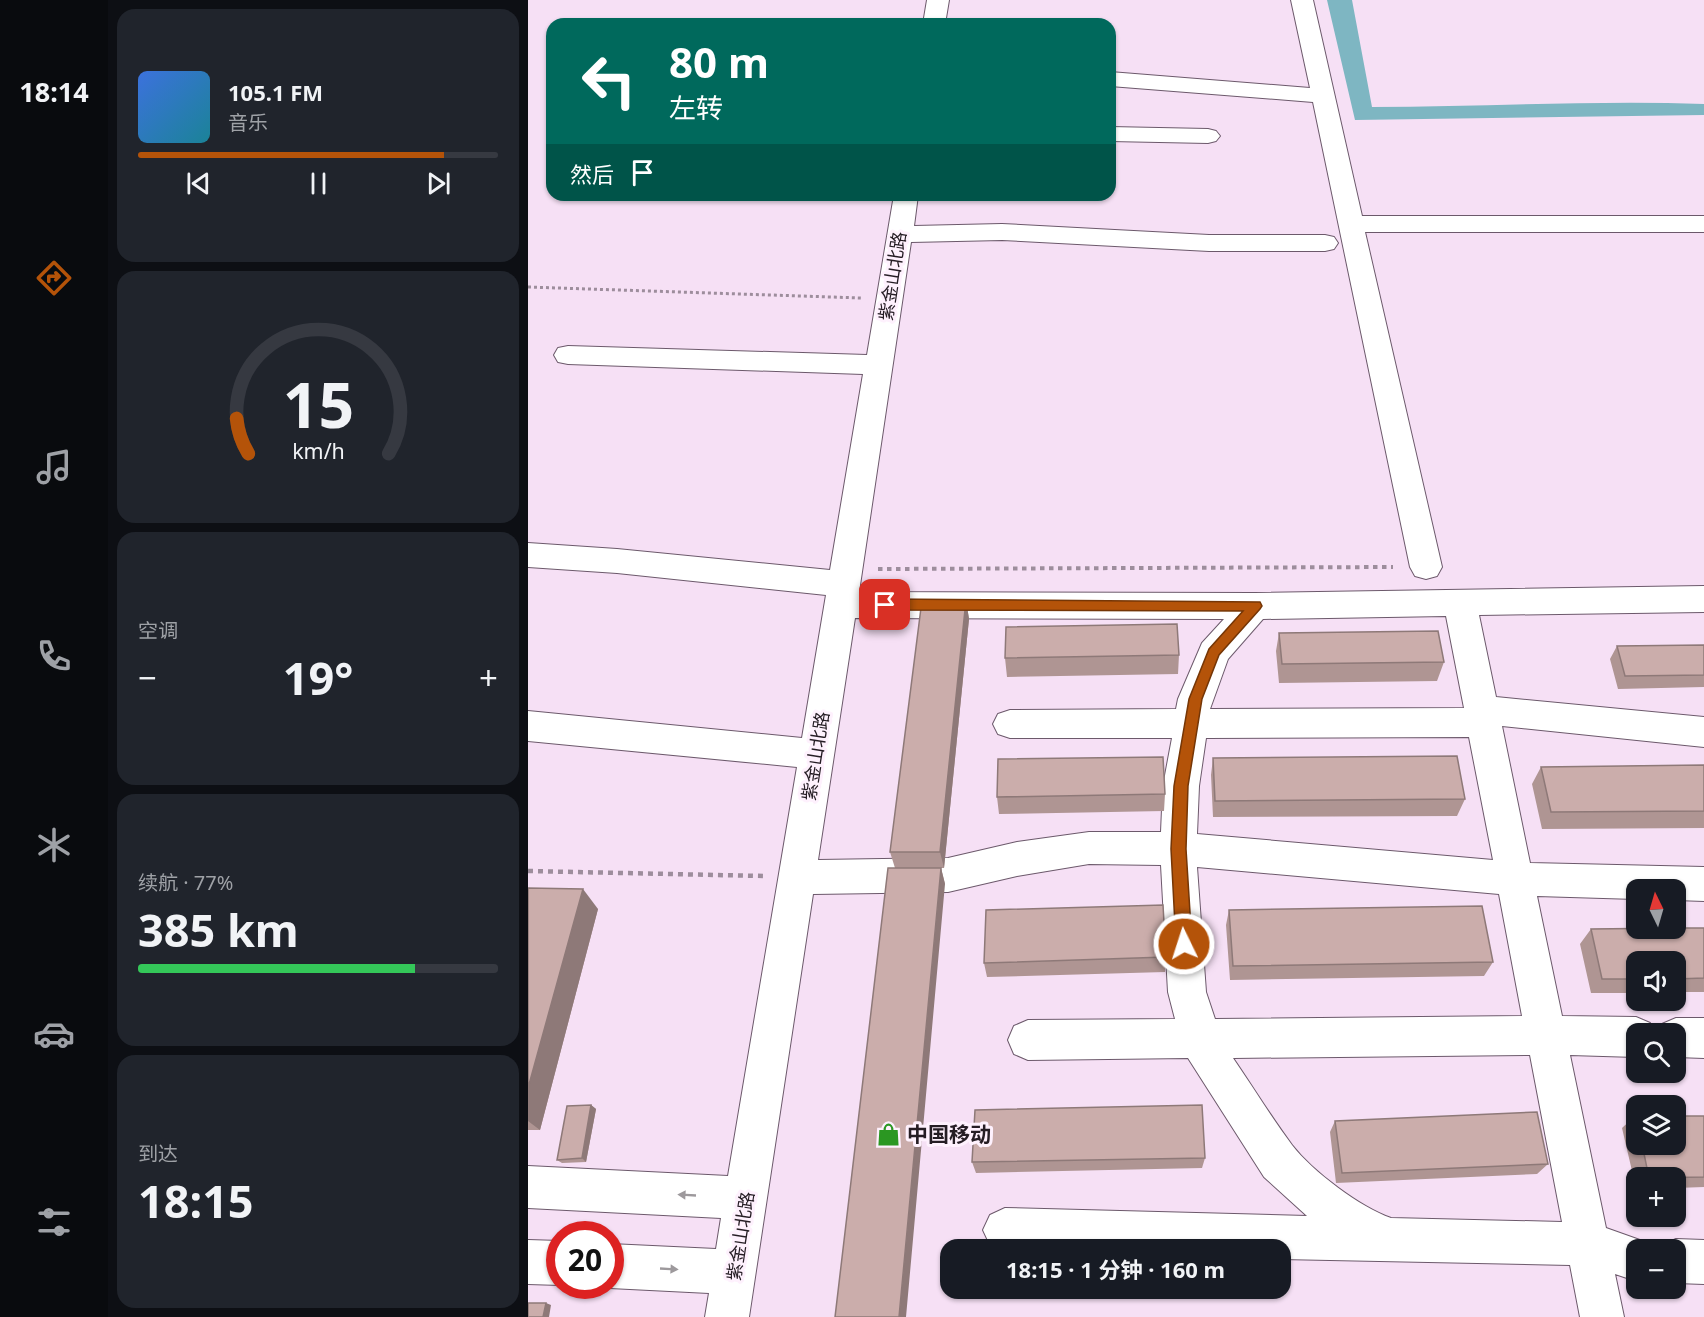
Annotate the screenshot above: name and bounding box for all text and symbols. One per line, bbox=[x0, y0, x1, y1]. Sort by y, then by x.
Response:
text: 80 m bbox=[669, 33, 769, 90]
icon: left bbox=[570, 42, 648, 120]
text: 18:14 bbox=[19, 73, 89, 110]
text: 105.1 FM bbox=[228, 77, 323, 107]
text: 左转 bbox=[669, 89, 723, 126]
text: 音乐 bbox=[228, 109, 268, 136]
icon: arrive bbox=[626, 156, 659, 189]
text: 然后 bbox=[570, 159, 614, 189]
icon: previous bbox=[182, 167, 215, 200]
icon: pause bbox=[302, 167, 335, 200]
icon: next bbox=[422, 167, 455, 200]
street label: 紫金山北路 bbox=[873, 230, 911, 322]
icon: directions bbox=[33, 257, 75, 299]
text: 15 bbox=[282, 361, 354, 446]
text: km/h bbox=[292, 436, 344, 465]
icon: music bbox=[33, 446, 75, 488]
pin bbox=[859, 579, 910, 630]
icon: arrive bbox=[868, 588, 901, 621]
text: 空调 bbox=[138, 617, 178, 644]
icon: phone bbox=[33, 635, 75, 677]
text: 19° bbox=[283, 647, 353, 708]
text: − bbox=[138, 655, 157, 700]
text: + bbox=[479, 655, 498, 700]
street label: 紫金山北路 bbox=[796, 710, 834, 802]
icon: climate bbox=[33, 824, 75, 866]
text: 续航 · 77% bbox=[138, 869, 233, 896]
north arrow bbox=[1626, 879, 1686, 939]
map controls bbox=[1626, 879, 1686, 1299]
text: 385 km bbox=[138, 899, 299, 960]
position arrow bbox=[1152, 912, 1216, 976]
button: sound bbox=[1626, 951, 1686, 1011]
icon: car bbox=[33, 1013, 75, 1055]
button: search bbox=[1626, 1023, 1686, 1083]
button: layers bbox=[1626, 1095, 1686, 1155]
place label: 中国移动 bbox=[907, 1120, 991, 1148]
shop icon: 中国移动 bbox=[876, 1121, 902, 1147]
text: 到达 bbox=[138, 1140, 178, 1167]
button: + bbox=[1626, 1167, 1686, 1227]
text: 18:15 bbox=[138, 1170, 254, 1231]
one-way arrow bbox=[678, 1190, 697, 1199]
street label: 紫金山北路 bbox=[721, 1190, 759, 1282]
icon: filters bbox=[33, 1201, 75, 1243]
speed limit sign: 20 bbox=[546, 1221, 624, 1299]
button: − bbox=[1626, 1239, 1686, 1299]
text: 18:15 · 1 分钟 · 160 m bbox=[1006, 1254, 1225, 1284]
one-way arrow bbox=[659, 1264, 678, 1273]

